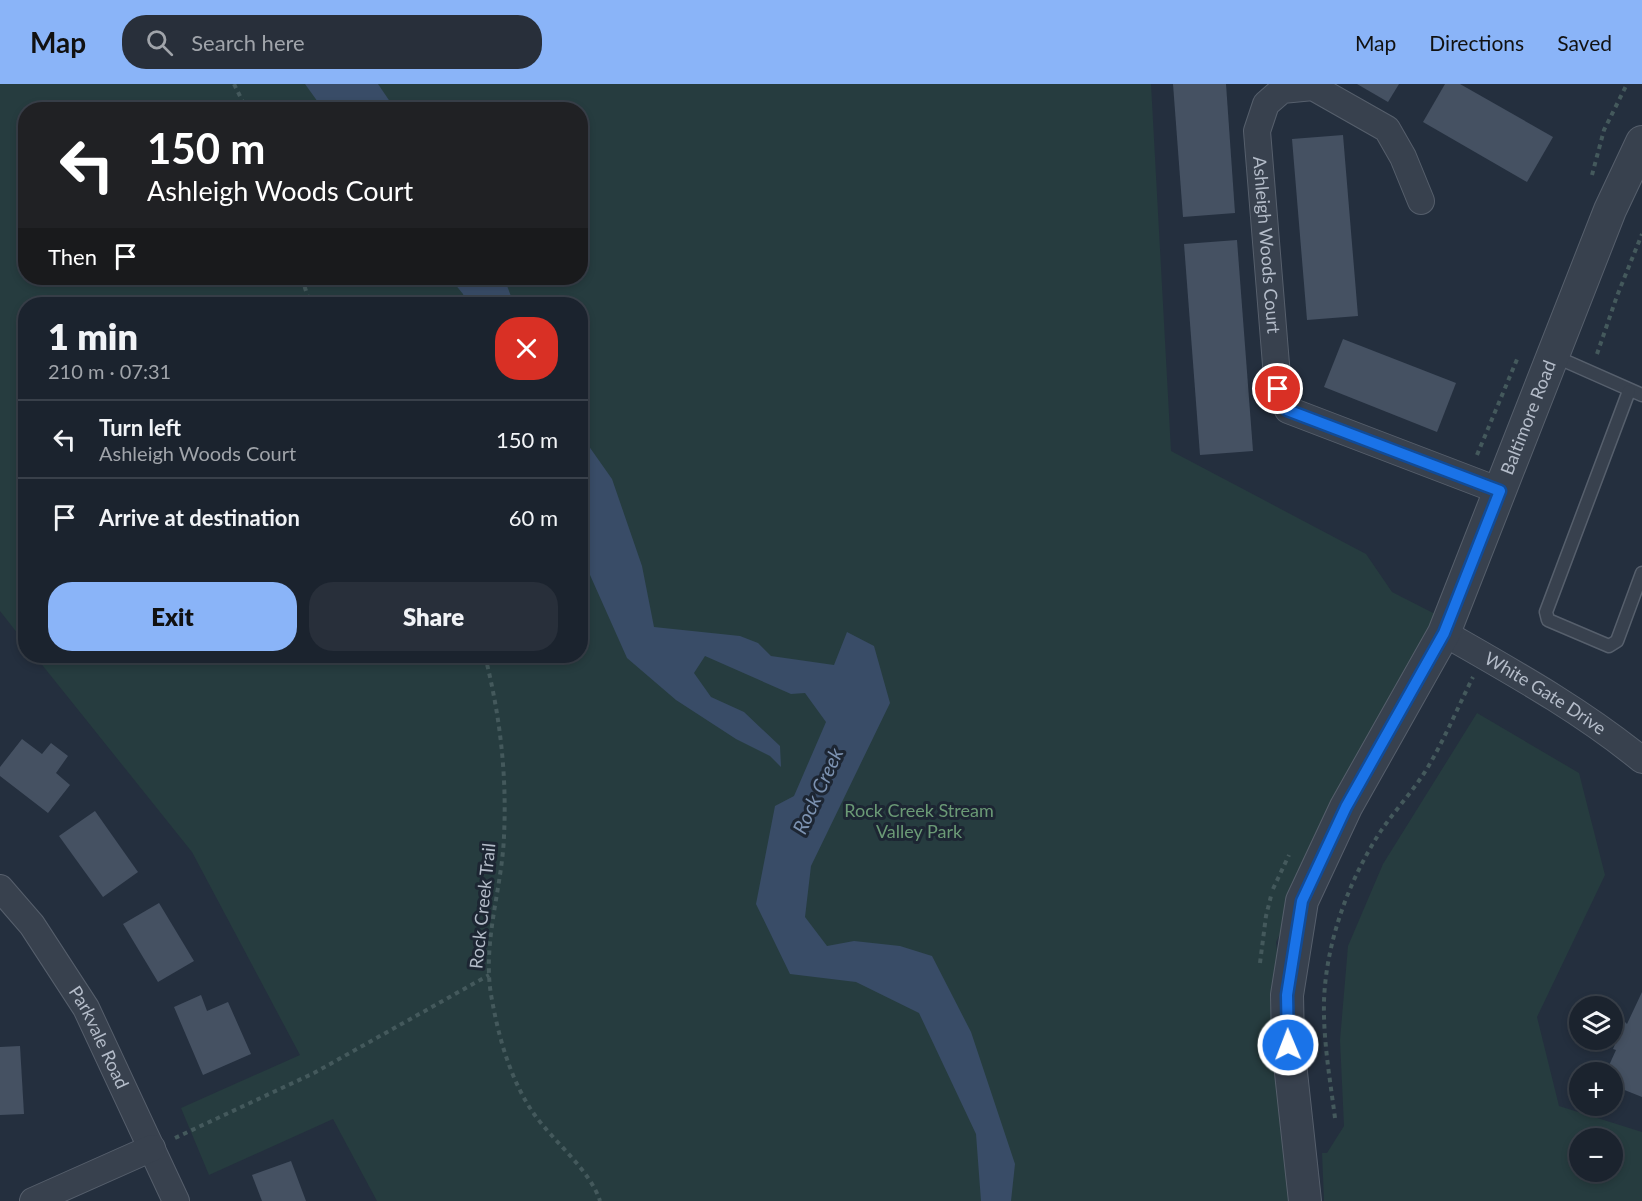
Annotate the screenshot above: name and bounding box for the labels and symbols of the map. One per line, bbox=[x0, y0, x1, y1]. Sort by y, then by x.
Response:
street label: Ashleigh Woods Court bbox=[1249, 155, 1285, 335]
street label: Baltimore Road bbox=[1495, 357, 1560, 478]
pin bbox=[1252, 363, 1303, 414]
street label: White Gate Drive bbox=[1481, 647, 1611, 739]
water label: Rock Creek bbox=[787, 743, 848, 837]
park label: Rock Creek Stream Valley Park bbox=[844, 799, 994, 842]
street label: Rock Creek Trail bbox=[464, 842, 500, 970]
street label: Parkvale Road bbox=[65, 982, 134, 1092]
position arrow bbox=[1256, 1013, 1320, 1077]

